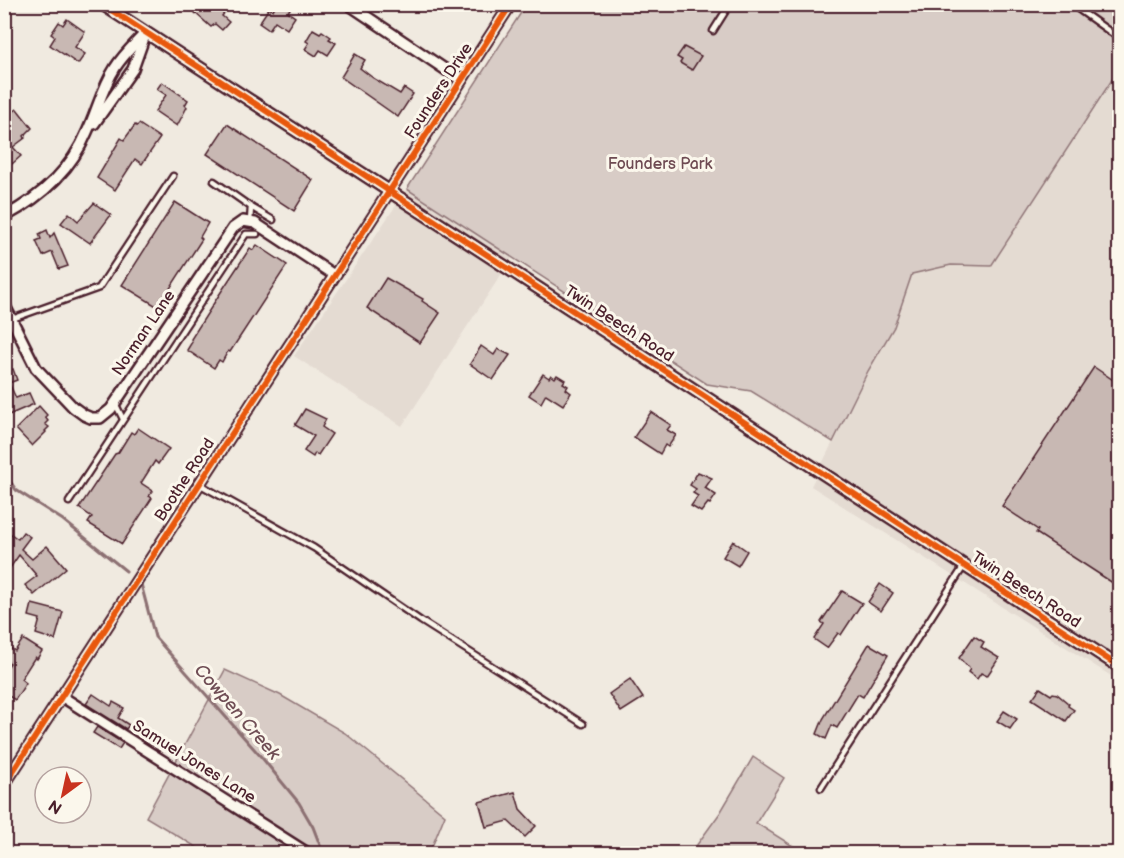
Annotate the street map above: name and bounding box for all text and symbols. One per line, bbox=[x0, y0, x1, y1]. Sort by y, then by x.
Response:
street label: Founders Drive bbox=[401, 39, 477, 142]
park label: Founders Park bbox=[608, 155, 712, 174]
street label: Twin Beech Road bbox=[561, 282, 677, 366]
street label: Norman Lane bbox=[108, 286, 180, 379]
street label: Boothe Road bbox=[151, 435, 219, 525]
street label: Twin Beech Road bbox=[968, 548, 1084, 632]
water label: Cowpen Creek bbox=[190, 660, 285, 765]
street label: Samuel Jones Lane bbox=[129, 716, 259, 808]
north arrow bbox=[33, 765, 93, 825]
text: N bbox=[45, 795, 66, 818]

